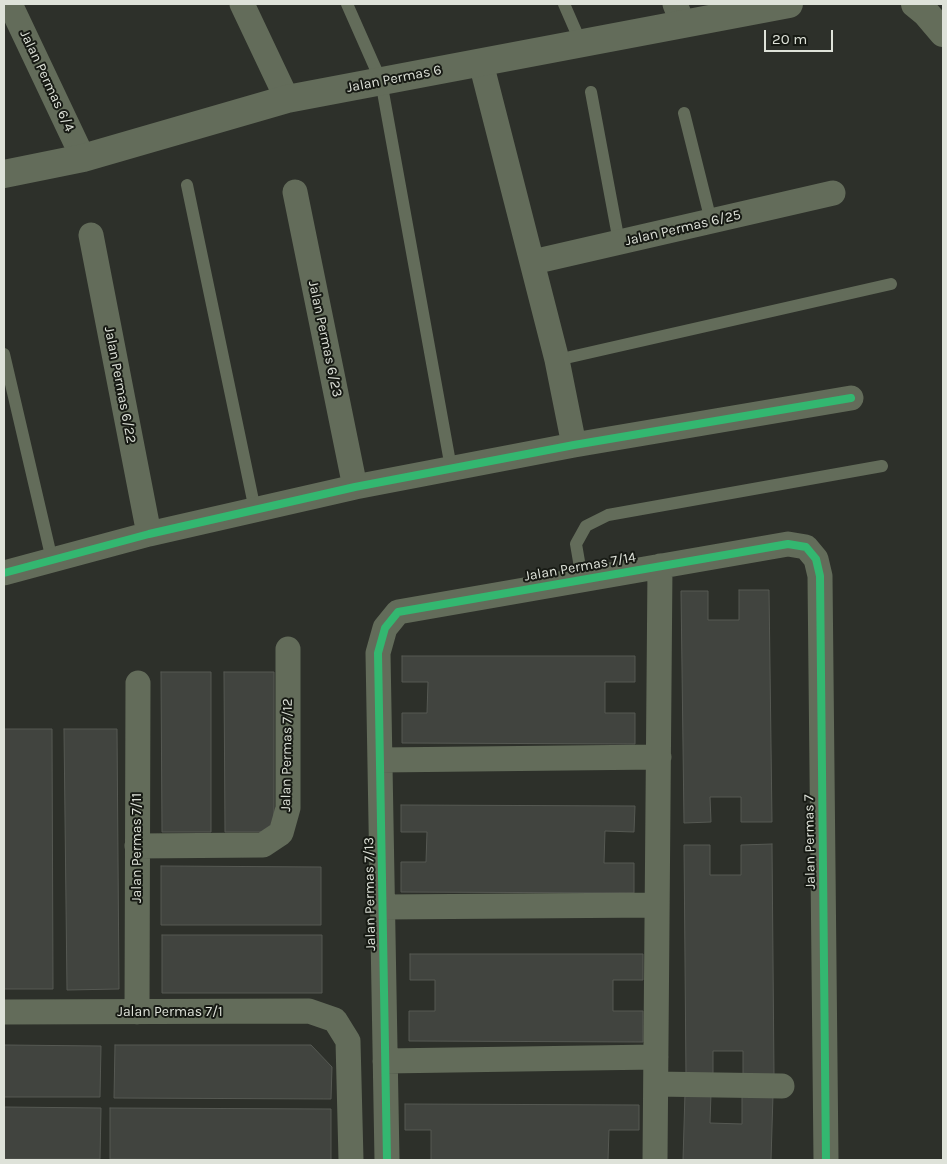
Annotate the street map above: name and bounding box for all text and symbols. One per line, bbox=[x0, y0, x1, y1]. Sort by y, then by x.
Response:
scale bar bbox=[767, 20, 836, 52]
street label: Jalan Permas 6/4 bbox=[16, 28, 78, 134]
text: 20 m bbox=[772, 30, 807, 48]
street label: Jalan Permas 6 bbox=[345, 62, 443, 96]
street label: Jalan Permas 6/25 bbox=[623, 207, 743, 249]
street label: Jalan Permas 6/23 bbox=[304, 279, 346, 399]
street label: Jalan Permas 6/22 bbox=[100, 325, 140, 445]
street label: Jalan Permas 7/14 bbox=[523, 549, 637, 585]
street label: Jalan Permas 7/12 bbox=[278, 698, 296, 812]
street label: Jalan Permas 7/11 bbox=[129, 793, 145, 903]
street label: Jalan Permas 7 bbox=[801, 794, 819, 890]
street label: Jalan Permas 7/13 bbox=[361, 837, 379, 951]
street label: Jalan Permas 7/1 bbox=[117, 1004, 223, 1020]

